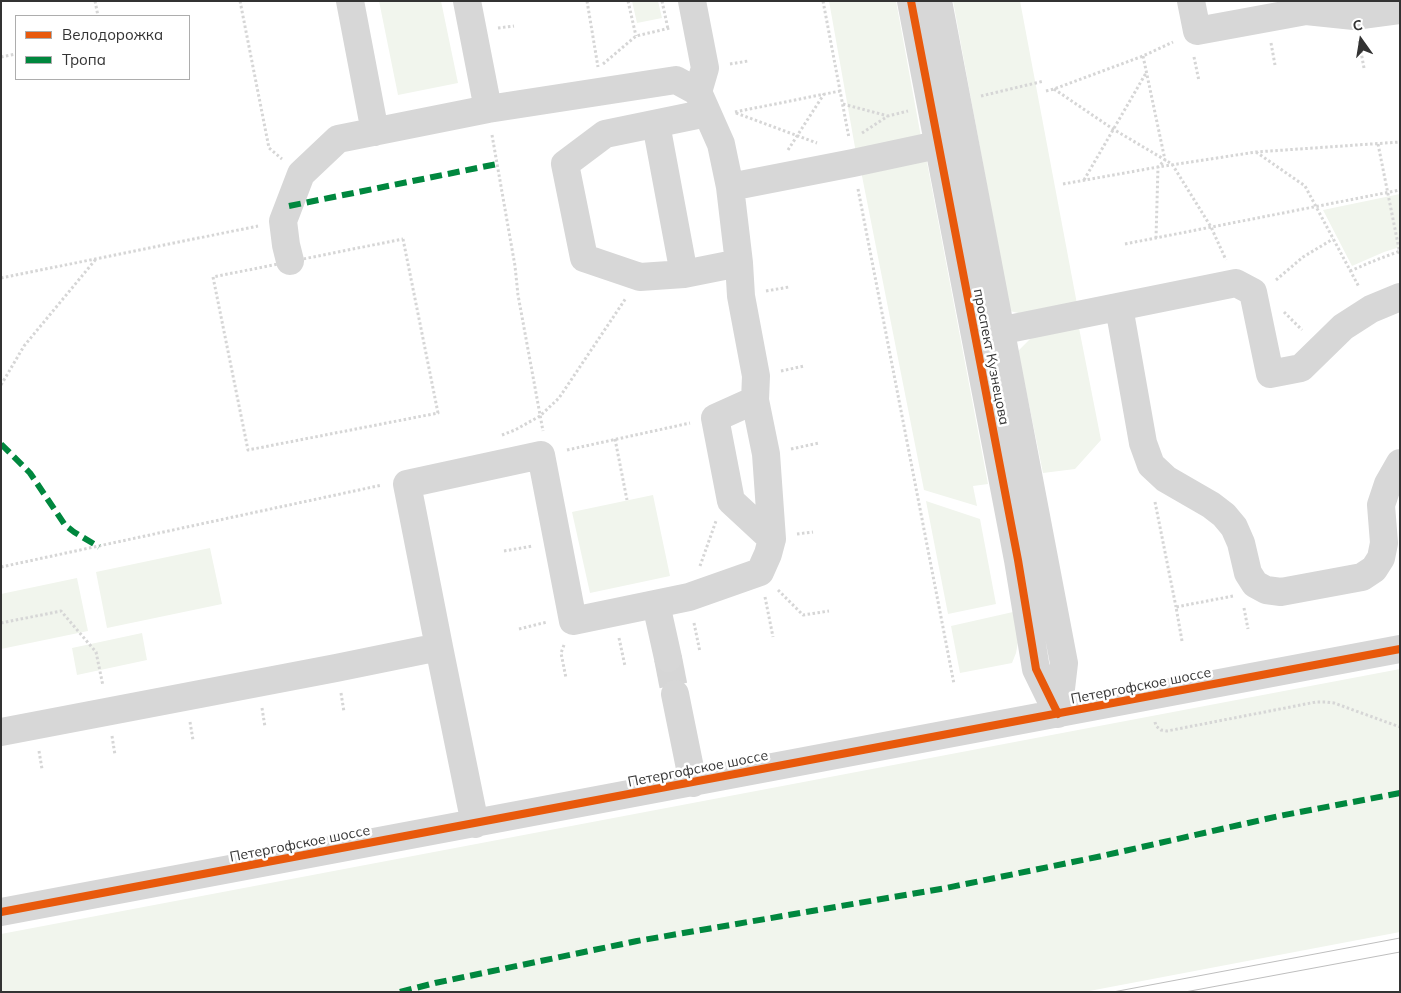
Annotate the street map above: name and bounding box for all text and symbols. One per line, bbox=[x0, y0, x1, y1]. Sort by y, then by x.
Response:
legend bbox=[15, 15, 190, 80]
north arrow bbox=[1336, 15, 1386, 65]
text: С bbox=[1351, 16, 1364, 35]
text: Велодорожка bbox=[62, 25, 163, 44]
text: Тропа bbox=[62, 50, 106, 69]
street label: проспект Кузнецова bbox=[970, 287, 1012, 427]
street label: Петергофское шоссе bbox=[1069, 664, 1213, 708]
street label: Петергофское шоссе bbox=[626, 747, 770, 791]
street label: Петергофское шоссе bbox=[228, 822, 372, 866]

